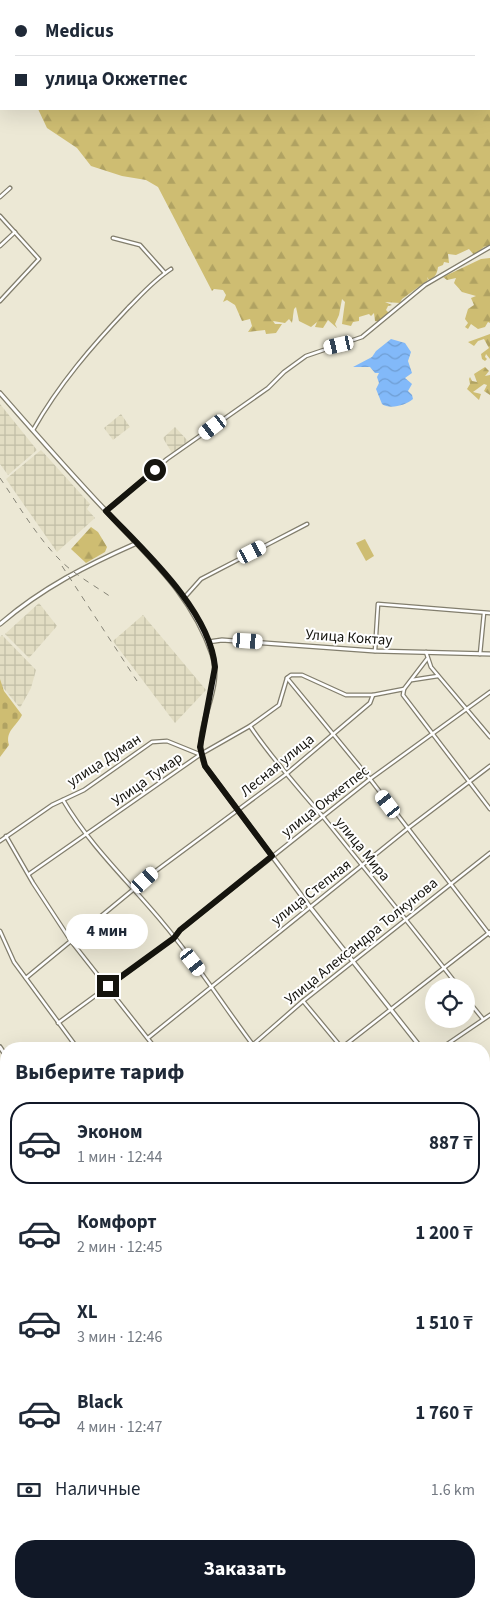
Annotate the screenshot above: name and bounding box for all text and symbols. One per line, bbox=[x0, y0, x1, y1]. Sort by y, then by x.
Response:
text: Medicus bbox=[45, 18, 114, 45]
text: улица Окжетпес bbox=[45, 66, 188, 93]
car bbox=[322, 334, 355, 356]
car bbox=[196, 412, 229, 442]
route start bbox=[144, 459, 166, 481]
car bbox=[235, 539, 268, 565]
street label: Улица Коктау bbox=[305, 624, 393, 651]
car bbox=[232, 632, 263, 650]
street label: улица Думан bbox=[63, 729, 145, 792]
street label: Лесная улица bbox=[236, 729, 319, 802]
street label: Улица Тумар bbox=[108, 747, 187, 811]
street label: улица Окжетпес bbox=[277, 760, 374, 842]
car bbox=[372, 788, 403, 820]
street label: улица Мира bbox=[330, 813, 395, 886]
street label: улица Степная bbox=[267, 854, 356, 930]
car bbox=[128, 864, 161, 896]
street label: Улица Александра Толкунова bbox=[280, 873, 442, 1010]
callout: 4 мин bbox=[67, 914, 149, 948]
text: 4 мин bbox=[87, 920, 127, 942]
car bbox=[177, 946, 208, 978]
route end bbox=[97, 975, 119, 997]
map controls bbox=[425, 978, 475, 1028]
button: locate bbox=[425, 978, 475, 1028]
text: Выберите тариф bbox=[15, 1056, 185, 1088]
text: Эконом bbox=[77, 1119, 143, 1146]
icon: car bbox=[17, 1121, 62, 1166]
text: 887 ₸ bbox=[429, 1130, 473, 1157]
text: 1 мин · 12:44 bbox=[77, 1146, 163, 1168]
text: Комфорт bbox=[77, 1209, 157, 1236]
icon: car bbox=[17, 1211, 62, 1256]
text: 1 200 ₸ bbox=[415, 1220, 473, 1247]
text: 2 мин · 12:45 bbox=[77, 1236, 163, 1258]
text: XL bbox=[77, 1299, 98, 1326]
icon: car bbox=[17, 1301, 62, 1346]
text: 1 510 ₸ bbox=[415, 1310, 473, 1337]
text: 3 мин · 12:46 bbox=[77, 1326, 163, 1348]
text: Black bbox=[77, 1389, 123, 1416]
icon: car bbox=[17, 1391, 62, 1436]
text: 1 760 ₸ bbox=[415, 1400, 473, 1427]
text: 4 мин · 12:47 bbox=[77, 1416, 163, 1438]
icon: cash bbox=[15, 1476, 43, 1504]
text: Наличные bbox=[55, 1476, 140, 1503]
text: 1.6 km bbox=[431, 1479, 475, 1501]
button: Заказать bbox=[15, 1540, 475, 1598]

